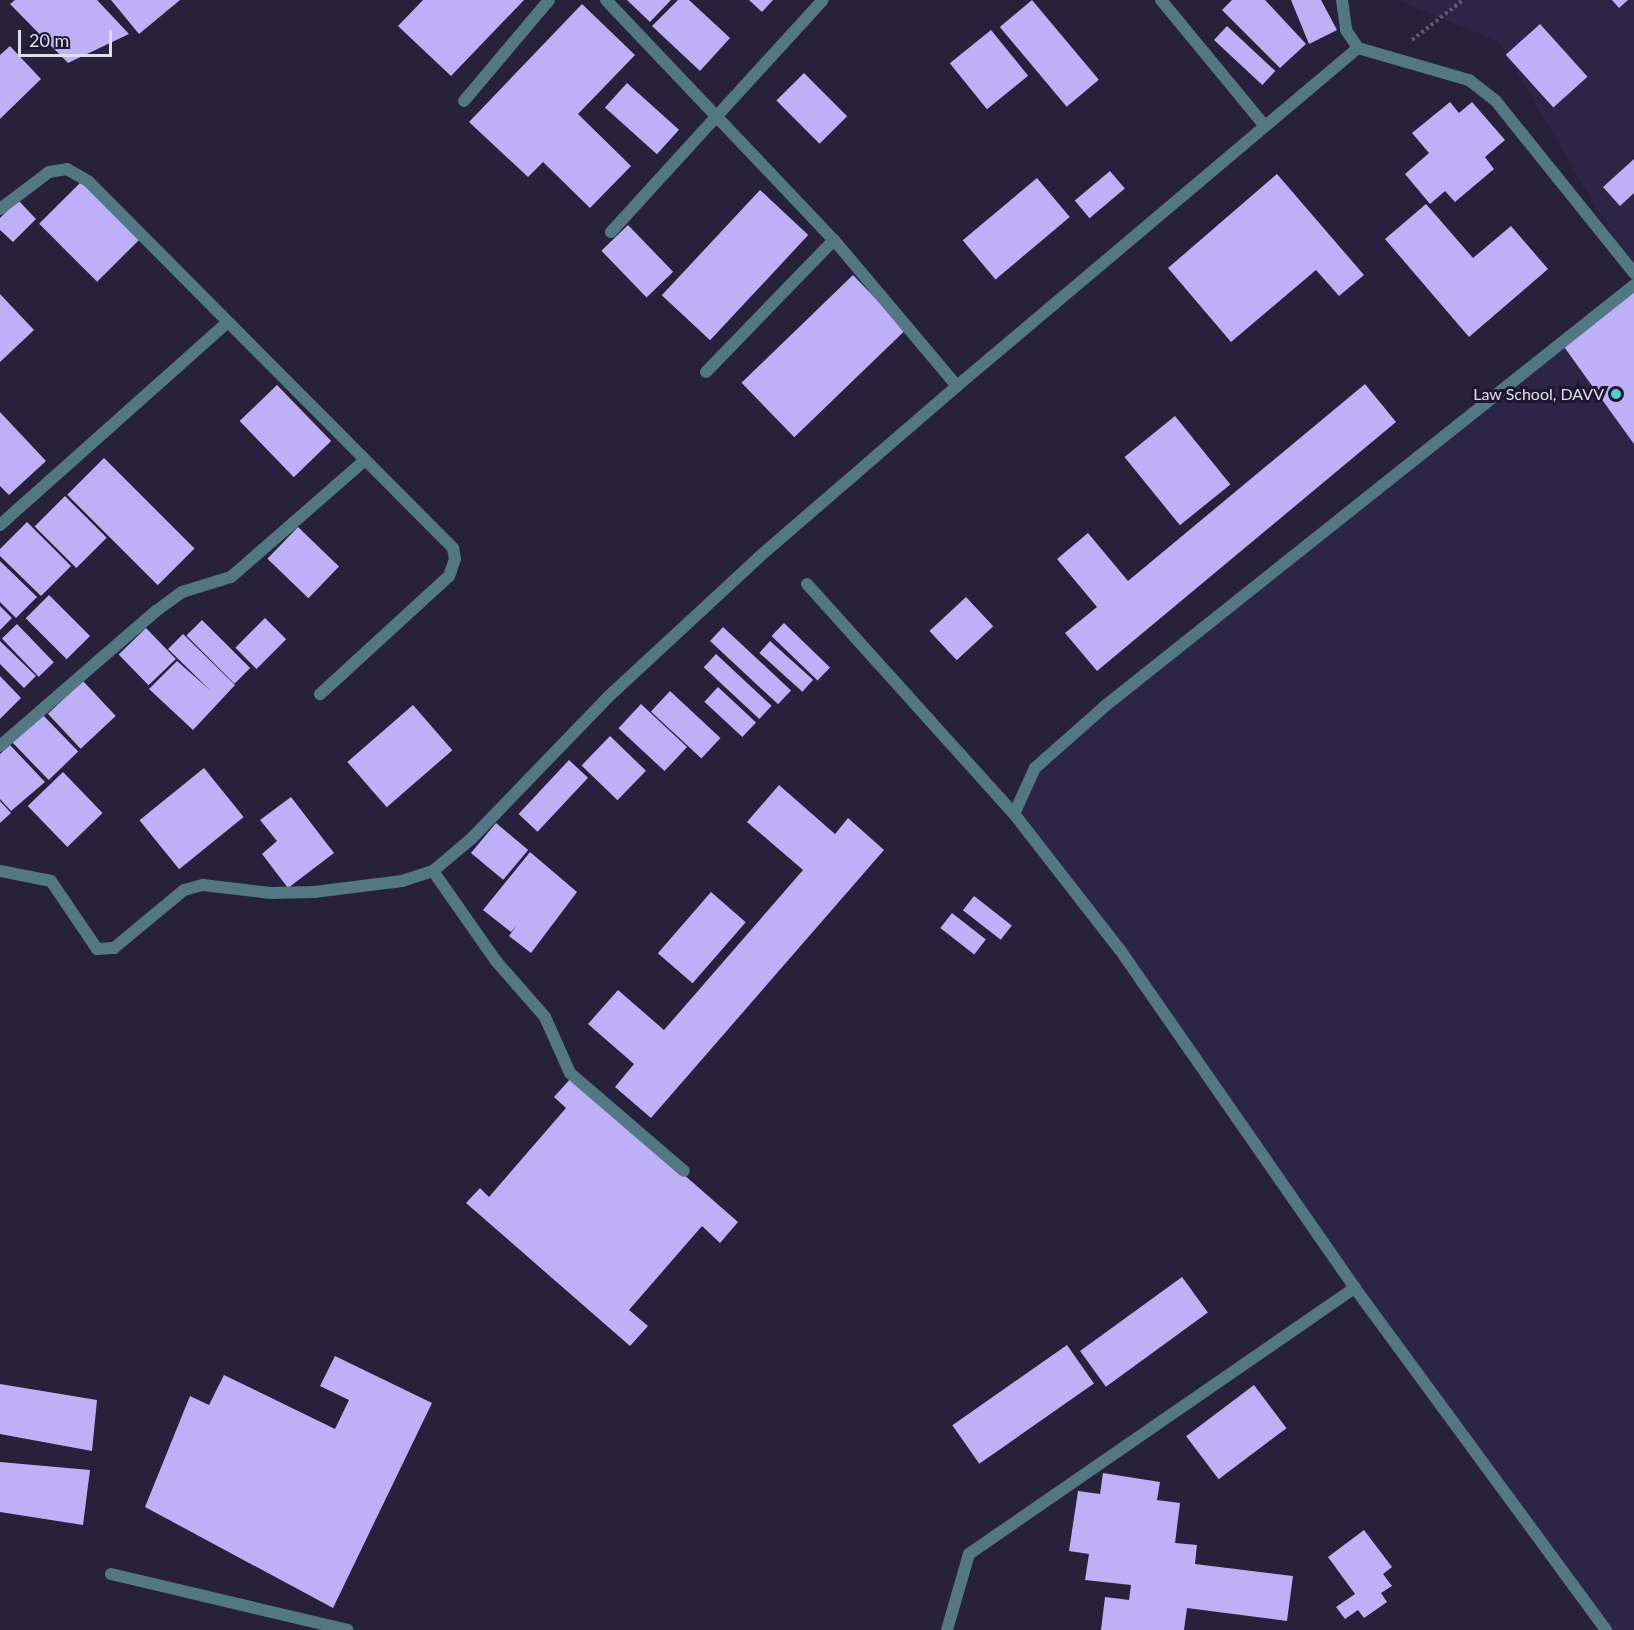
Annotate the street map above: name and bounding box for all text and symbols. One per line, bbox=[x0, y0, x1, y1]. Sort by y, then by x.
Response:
scale bar bbox=[21, 18, 116, 56]
text: 20 m bbox=[29, 29, 69, 51]
place label: Law School, DAVV bbox=[1473, 384, 1604, 404]
marker: Law School, DAVV bbox=[1609, 387, 1623, 401]

